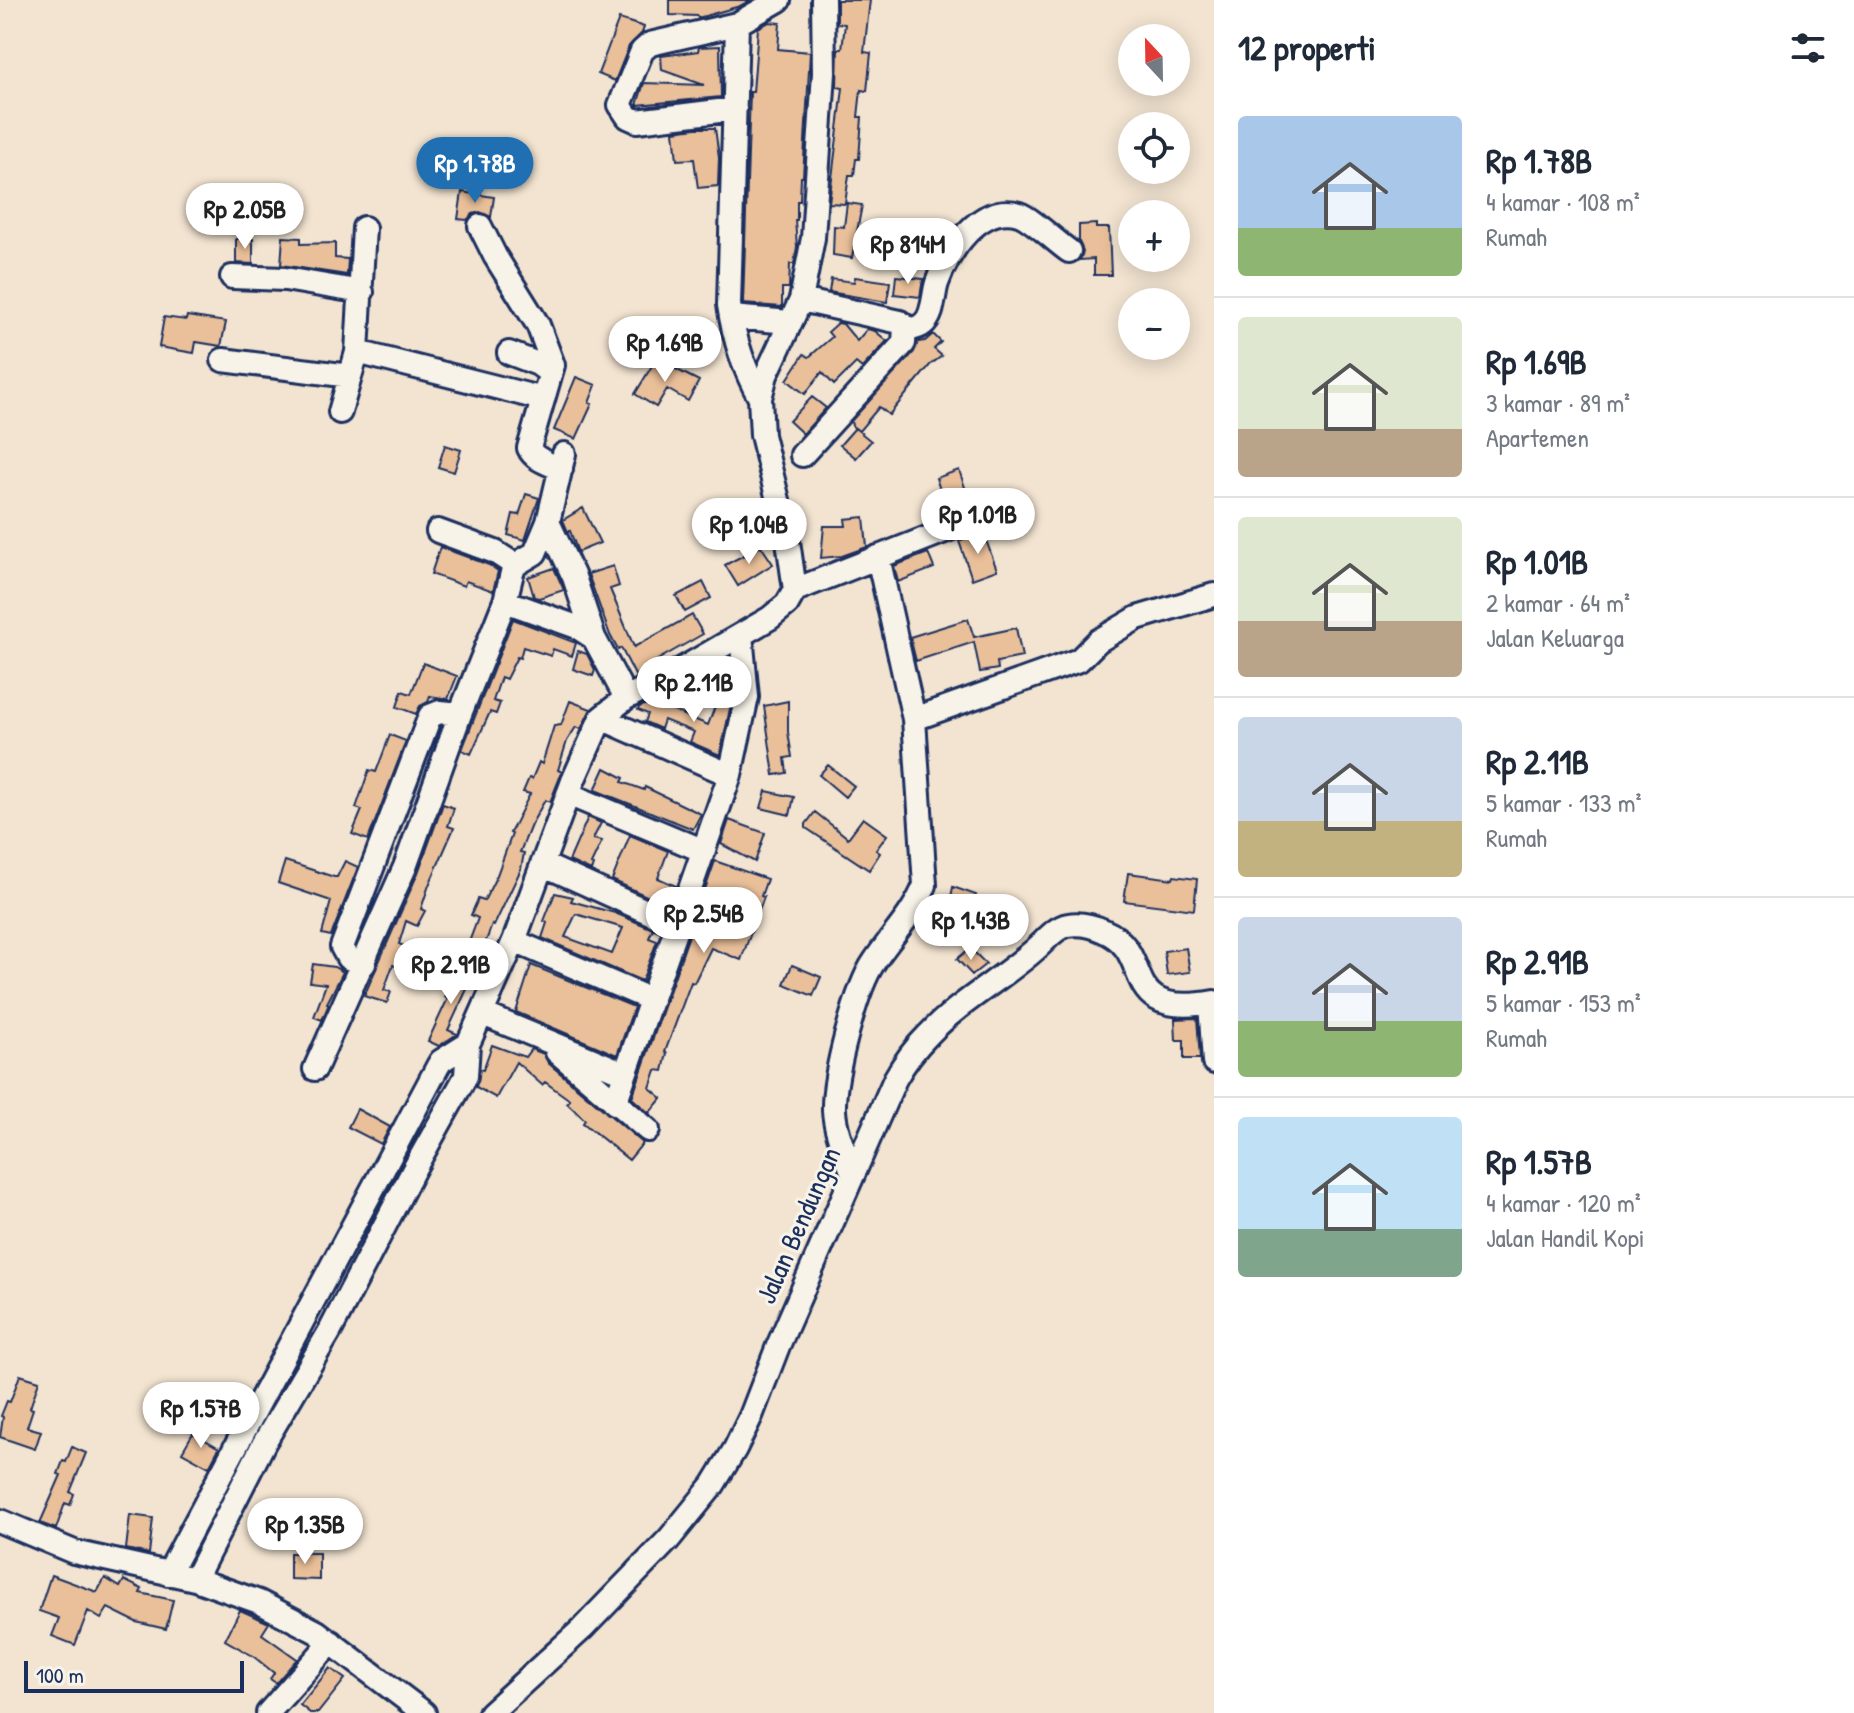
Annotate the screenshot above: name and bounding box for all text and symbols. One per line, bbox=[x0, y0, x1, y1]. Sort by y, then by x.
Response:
north arrow bbox=[1118, 24, 1190, 96]
map controls bbox=[1118, 24, 1190, 360]
text: 12 properti bbox=[1238, 25, 1376, 71]
icon: filters bbox=[1786, 26, 1830, 70]
button: locate bbox=[1118, 112, 1190, 184]
pin: Rp 1.78B bbox=[392, 137, 558, 205]
text: Rp 1.78B bbox=[1486, 138, 1592, 184]
text: Rp 1.78B bbox=[434, 145, 516, 180]
icon: home bbox=[1302, 148, 1398, 244]
pin: Rp 2.05B bbox=[162, 183, 328, 251]
text: 4 kamar · 108 m² bbox=[1486, 184, 1640, 219]
text: Rp 2.05B bbox=[204, 191, 286, 226]
button: + bbox=[1118, 200, 1190, 272]
pin: Rp 814M bbox=[834, 218, 982, 286]
text: Rumah bbox=[1486, 219, 1547, 254]
text: Rp 814M bbox=[871, 226, 945, 261]
button: − bbox=[1118, 288, 1190, 360]
pin: Rp 1.69B bbox=[582, 316, 748, 384]
text: Rp 1.69B bbox=[626, 324, 704, 359]
text: Rp 1.69B bbox=[1486, 339, 1587, 385]
icon: home bbox=[1302, 349, 1398, 445]
text: 3 kamar · 89 m² bbox=[1486, 385, 1630, 420]
text: Apartemen bbox=[1486, 420, 1589, 455]
pin: Rp 1.01B bbox=[895, 488, 1061, 556]
text: Rp 1.01B bbox=[939, 496, 1017, 531]
pin: Rp 1.04B bbox=[666, 498, 832, 566]
text: Rp 1.04B bbox=[710, 506, 788, 541]
text: Rp 1.01B bbox=[1486, 539, 1588, 585]
icon: home bbox=[1302, 549, 1398, 645]
text: 2 kamar · 64 m² bbox=[1486, 585, 1630, 620]
text: Jalan Keluarga bbox=[1486, 620, 1624, 655]
pin: Rp 2.11B bbox=[611, 656, 777, 724]
text: Rp 2.11B bbox=[655, 664, 733, 699]
text: Rp 2.11B bbox=[1486, 739, 1589, 785]
icon: home bbox=[1302, 749, 1398, 845]
text: 5 kamar · 133 m² bbox=[1486, 785, 1641, 820]
text: Rumah bbox=[1486, 820, 1547, 855]
pin: Rp 2.54B bbox=[621, 887, 787, 955]
pin: Rp 1.43B bbox=[888, 894, 1054, 962]
text: Rp 2.54B bbox=[664, 895, 744, 930]
text: Rp 1.43B bbox=[932, 902, 1010, 937]
pin: Rp 2.91B bbox=[368, 938, 534, 1006]
text: Rp 2.91B bbox=[1486, 939, 1589, 985]
text: Rp 2.91B bbox=[412, 946, 490, 981]
icon: home bbox=[1302, 949, 1398, 1045]
text: 5 kamar · 153 m² bbox=[1486, 985, 1641, 1020]
text: Rumah bbox=[1486, 1020, 1547, 1055]
text: Rp 1.57B bbox=[1486, 1139, 1592, 1185]
street label: Jalan Bendungan bbox=[747, 1141, 849, 1309]
icon: home bbox=[1302, 1149, 1398, 1245]
text: 4 kamar · 120 m² bbox=[1486, 1185, 1641, 1220]
text: Jalan Handil Kopi bbox=[1486, 1220, 1645, 1255]
pin: Rp 1.57B bbox=[118, 1382, 284, 1450]
text: Rp 1.57B bbox=[161, 1390, 241, 1425]
pin: Rp 1.35B bbox=[222, 1498, 388, 1566]
text: Rp 1.35B bbox=[265, 1506, 345, 1541]
scale bar bbox=[24, 1657, 244, 1693]
text: 100 m bbox=[36, 1660, 84, 1690]

